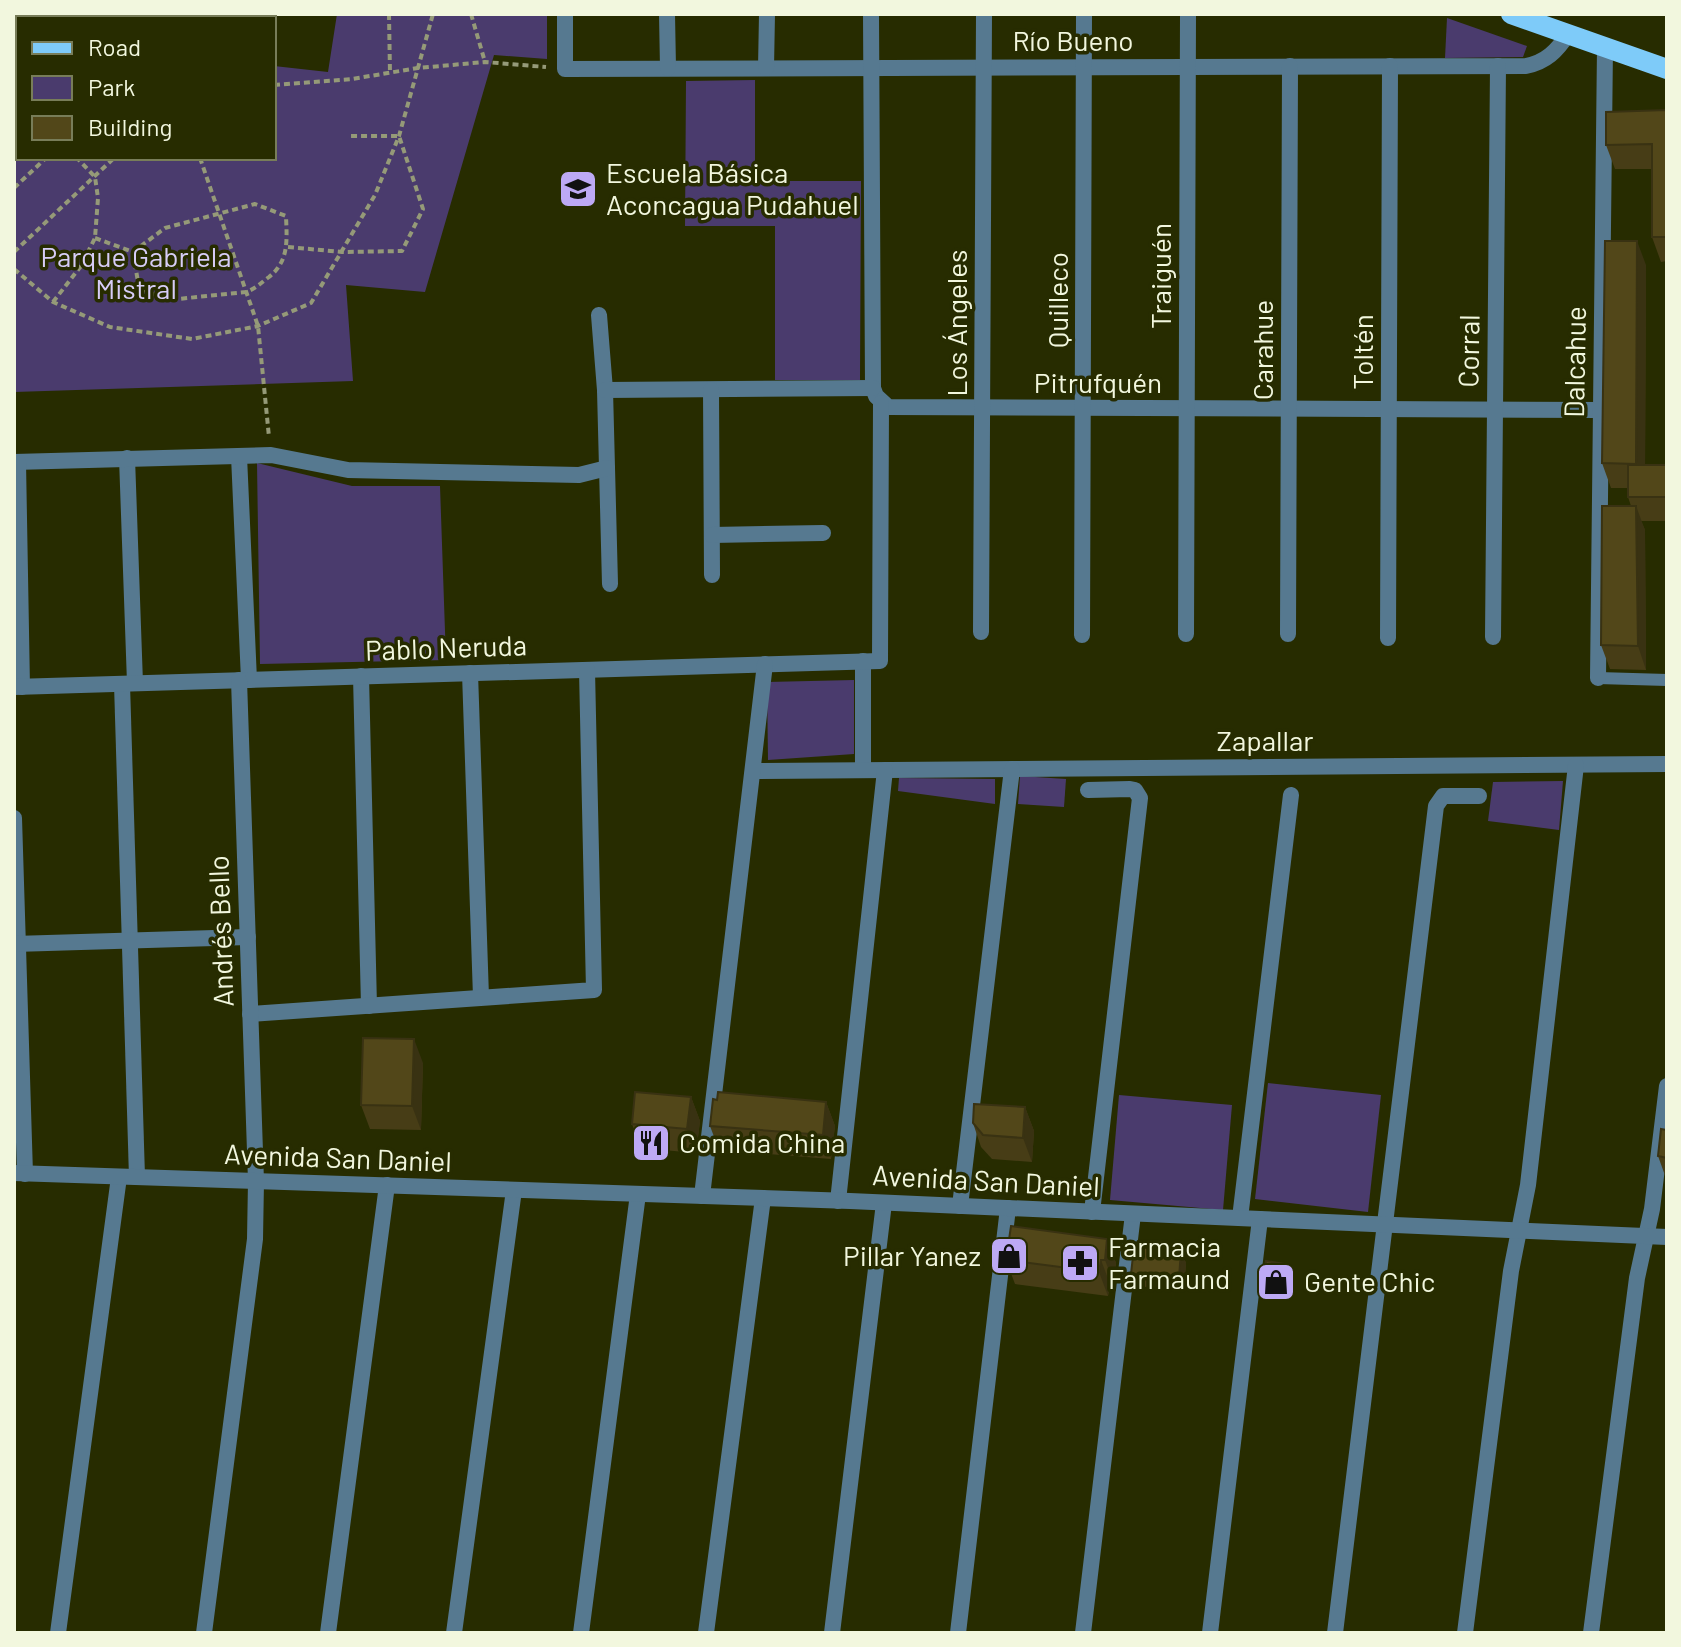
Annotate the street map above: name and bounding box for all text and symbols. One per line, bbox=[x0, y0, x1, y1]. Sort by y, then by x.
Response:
legend bbox=[16, 16, 276, 160]
street label: Río Bueno bbox=[1012, 23, 1134, 57]
text: Road bbox=[88, 32, 141, 61]
text: Park bbox=[88, 72, 135, 101]
text: Building bbox=[88, 112, 172, 141]
place label: Escuela Básica Aconcagua Pudahuel bbox=[606, 155, 859, 221]
school or university icon: Escuela Básica Aconcagua Pudahuel bbox=[557, 168, 599, 210]
street label: Traiguén bbox=[1143, 223, 1177, 329]
park label: Parque Gabriela Mistral bbox=[40, 239, 232, 305]
street label: Los Ángeles bbox=[939, 250, 973, 396]
street label: Quilleco bbox=[1040, 252, 1074, 348]
street label: Carahue bbox=[1245, 300, 1279, 400]
street label: Dalcahue bbox=[1556, 306, 1592, 418]
street label: Toltén bbox=[1345, 314, 1379, 390]
street label: Corral bbox=[1450, 314, 1486, 388]
street label: Pitrufquén bbox=[1034, 365, 1162, 399]
street label: Pablo Neruda bbox=[364, 627, 528, 667]
street label: Zapallar bbox=[1217, 723, 1313, 757]
street label: Andrés Bello bbox=[200, 855, 240, 1007]
restaurant icon: Comida China bbox=[630, 1122, 672, 1164]
place label: Comida China bbox=[679, 1125, 845, 1159]
street label: Avenida San Daniel bbox=[224, 1136, 452, 1178]
street label: Avenida San Daniel bbox=[871, 1157, 1101, 1203]
place label: Farmacia Farmaund bbox=[1108, 1229, 1230, 1295]
shop icon: Pillar Yanez bbox=[988, 1235, 1030, 1277]
place label: Pillar Yanez bbox=[843, 1238, 981, 1272]
pharmacy icon: Farmacia Farmaund bbox=[1059, 1242, 1101, 1284]
shop icon: Gente Chic bbox=[1255, 1261, 1297, 1303]
place label: Gente Chic bbox=[1304, 1264, 1435, 1298]

